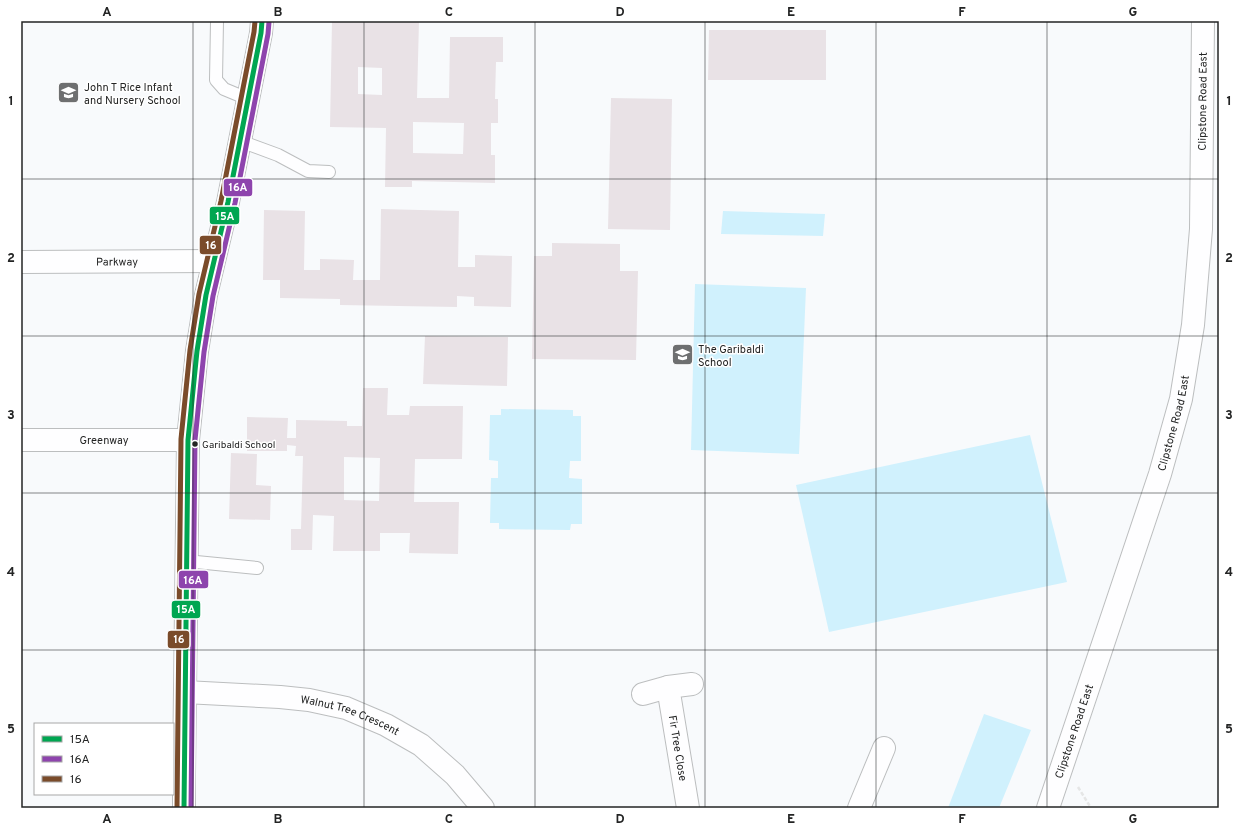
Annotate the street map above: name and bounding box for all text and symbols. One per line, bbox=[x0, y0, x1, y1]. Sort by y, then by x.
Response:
text: A bbox=[102, 5, 112, 21]
text: B bbox=[274, 5, 283, 21]
text: C bbox=[445, 5, 453, 21]
text: D bbox=[615, 5, 625, 21]
text: E bbox=[787, 5, 795, 21]
text: F bbox=[958, 5, 966, 21]
text: G bbox=[1129, 5, 1138, 21]
street label: Clipstone Road East bbox=[1196, 52, 1211, 151]
school or university icon: John T Rice Infant and Nursery School bbox=[55, 80, 81, 106]
place label: John T Rice Infant and Nursery School bbox=[84, 81, 181, 108]
text: 1 bbox=[8, 94, 14, 110]
text: 1 bbox=[1226, 94, 1232, 110]
line badge: 16A bbox=[223, 178, 253, 197]
text: 16A bbox=[228, 181, 248, 195]
line badge: 15A bbox=[209, 206, 240, 225]
text: 15A bbox=[216, 210, 235, 224]
line badge: 16 bbox=[199, 235, 222, 255]
text: 16 bbox=[205, 239, 217, 253]
text: 2 bbox=[7, 251, 15, 267]
text: 2 bbox=[1225, 251, 1233, 267]
street label: Parkway bbox=[96, 255, 138, 270]
school or university icon: The Garibaldi School bbox=[669, 342, 695, 368]
place label: The Garibaldi School bbox=[698, 343, 764, 370]
street label: Clipstone Road East bbox=[1155, 374, 1193, 473]
text: 3 bbox=[7, 408, 15, 424]
text: 3 bbox=[1225, 408, 1233, 424]
street label: Greenway bbox=[79, 434, 129, 448]
marker: Garibaldi School bbox=[190, 439, 200, 449]
place label: Garibaldi School bbox=[202, 439, 275, 452]
text: 4 bbox=[7, 565, 15, 581]
text: 4 bbox=[1225, 565, 1233, 581]
line badge: 16A bbox=[178, 570, 209, 589]
text: 16A bbox=[183, 574, 203, 588]
line badge: 15A bbox=[171, 600, 201, 619]
text: 15A bbox=[177, 603, 196, 617]
line badge: 16 bbox=[167, 630, 190, 649]
text: 16 bbox=[173, 633, 185, 647]
street label: Clipstone Road East bbox=[1052, 683, 1097, 781]
street label: Walnut Tree Crescent bbox=[300, 693, 402, 739]
street label: Fir Tree Close bbox=[665, 714, 689, 782]
text: 5 bbox=[7, 722, 15, 738]
text: 5 bbox=[1225, 722, 1233, 738]
legend bbox=[34, 723, 174, 795]
text: 15A bbox=[70, 732, 90, 748]
text: 16A bbox=[70, 752, 90, 768]
text: 16 bbox=[70, 772, 82, 788]
text: A bbox=[102, 812, 112, 828]
text: B bbox=[274, 812, 283, 828]
text: C bbox=[445, 812, 453, 828]
text: D bbox=[615, 812, 625, 828]
text: E bbox=[787, 812, 795, 828]
text: F bbox=[958, 812, 966, 828]
text: G bbox=[1129, 812, 1138, 828]

